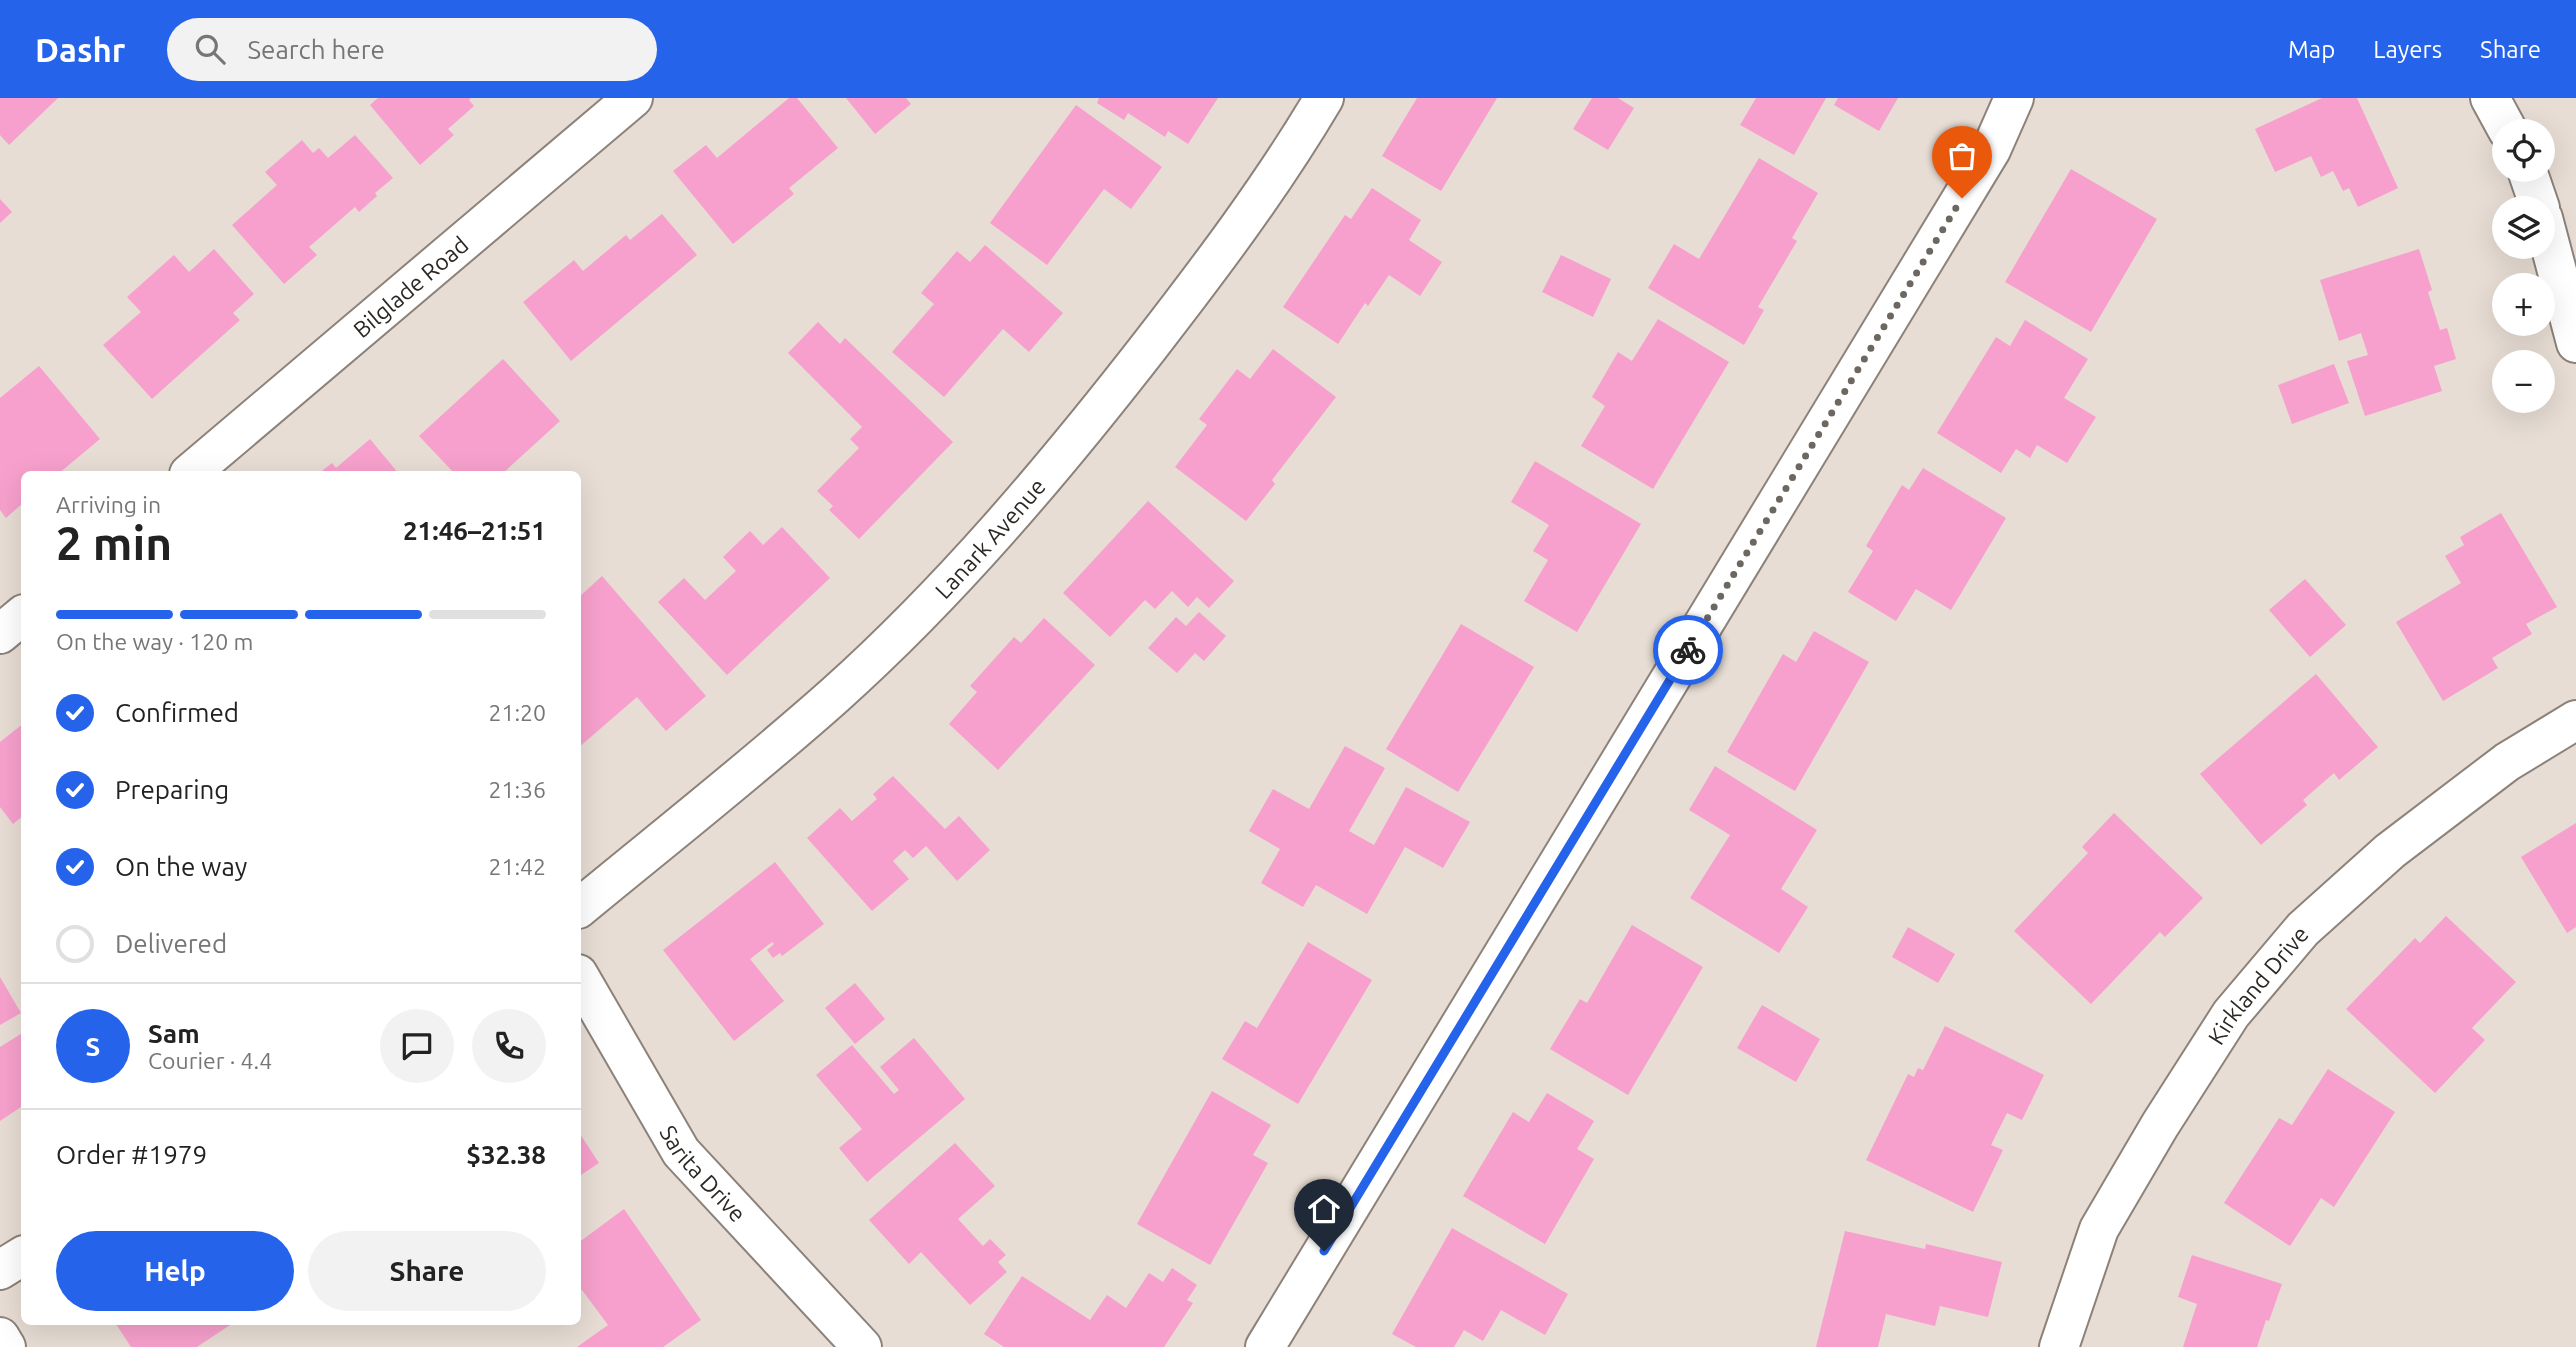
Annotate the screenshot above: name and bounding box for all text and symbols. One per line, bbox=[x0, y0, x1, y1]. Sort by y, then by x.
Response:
search box bbox=[167, 18, 657, 81]
icon: search bbox=[191, 30, 229, 68]
text: Dashr bbox=[35, 31, 125, 68]
text: Search here bbox=[247, 35, 385, 64]
text: Map bbox=[2288, 36, 2335, 63]
text: Layers bbox=[2373, 36, 2442, 63]
text: Share bbox=[2480, 36, 2541, 63]
map controls bbox=[2492, 119, 2555, 413]
button: locate bbox=[2492, 119, 2555, 182]
pin bbox=[1932, 126, 1992, 198]
icon: bag bbox=[1943, 137, 1981, 175]
button: layers bbox=[2492, 196, 2555, 259]
street label: Bilglade Road bbox=[348, 231, 473, 342]
button: + bbox=[2492, 273, 2555, 336]
button: − bbox=[2492, 350, 2555, 413]
street label: Lanark Avenue bbox=[930, 473, 1050, 603]
text: Arriving in bbox=[56, 492, 161, 517]
text: 21:46–21:51 bbox=[403, 516, 546, 545]
text: 2 min bbox=[56, 517, 172, 569]
courier bbox=[1653, 615, 1723, 685]
text: On the way · 120 m bbox=[56, 629, 253, 654]
icon: bike bbox=[1669, 631, 1707, 669]
icon: check bbox=[56, 694, 94, 732]
text: Confirmed bbox=[115, 698, 239, 727]
text: 21:20 bbox=[488, 700, 546, 725]
icon: check bbox=[56, 771, 94, 809]
text: Preparing bbox=[115, 775, 229, 804]
text: 21:36 bbox=[488, 777, 546, 802]
icon: check bbox=[56, 848, 94, 886]
text: On the way bbox=[115, 852, 247, 881]
text: 21:42 bbox=[488, 854, 546, 879]
street label: Kirkland Drive bbox=[2203, 921, 2313, 1049]
text: Delivered bbox=[115, 929, 227, 958]
button: chat bbox=[380, 1009, 454, 1083]
button: phone bbox=[472, 1009, 546, 1083]
text: Sam bbox=[148, 1019, 200, 1048]
text: S bbox=[86, 1032, 100, 1061]
text: Courier · 4.4 bbox=[148, 1048, 272, 1073]
street label: Sarita Drive bbox=[656, 1121, 751, 1226]
text: Order #1979 bbox=[56, 1140, 207, 1169]
text: $32.38 bbox=[466, 1140, 546, 1169]
pin bbox=[1294, 1179, 1354, 1251]
icon: home bbox=[1305, 1190, 1343, 1228]
button: Help bbox=[56, 1231, 294, 1311]
button: Share bbox=[308, 1231, 546, 1311]

